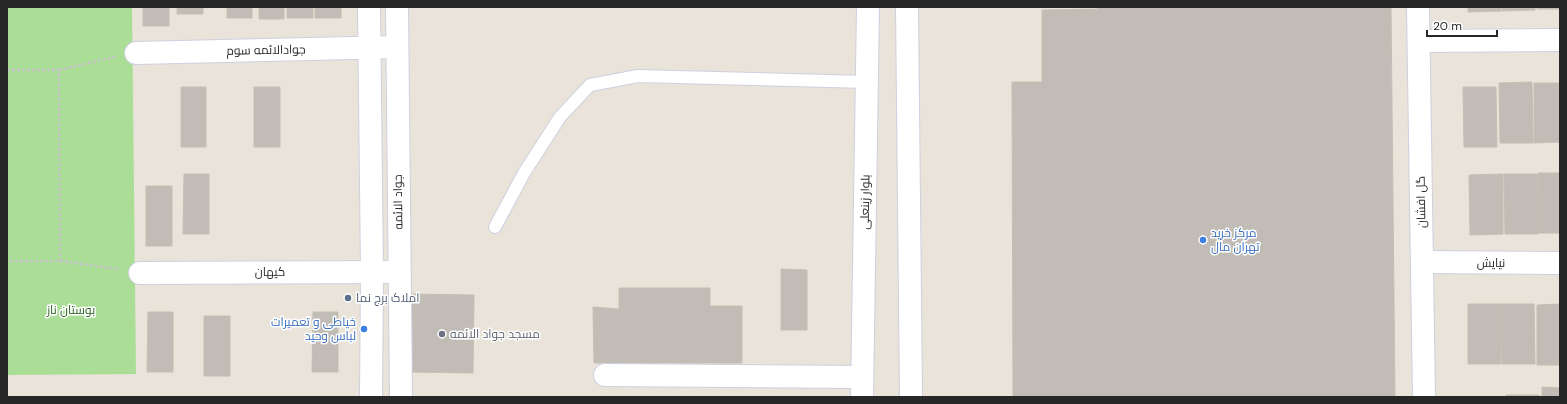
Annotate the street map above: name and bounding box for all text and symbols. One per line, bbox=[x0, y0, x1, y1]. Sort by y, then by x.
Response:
scale bar bbox=[1427, 12, 1497, 38]
text: 20 m bbox=[1433, 18, 1462, 34]
street label: جوادالائمه سوم bbox=[226, 41, 306, 59]
street label: جواد الائمه bbox=[390, 174, 406, 230]
street label: بلوار زینعلی bbox=[857, 174, 873, 230]
street label: گل افشان bbox=[1413, 176, 1429, 228]
place label: مرکز خرید تهران مال bbox=[1211, 225, 1260, 255]
marker: مرکز خرید تهران مال bbox=[1198, 235, 1208, 245]
street label: نیایش bbox=[1477, 255, 1505, 271]
street label: کیهان bbox=[255, 264, 285, 280]
place label: املاک برج نما bbox=[356, 290, 419, 306]
marker: املاک برج نما bbox=[343, 293, 353, 303]
park label: بوستان ناز bbox=[46, 302, 95, 318]
place label: خیاطی و تعمیرات لباس وحید bbox=[271, 314, 356, 344]
marker: خیاطی و تعمیرات لباس وحید bbox=[359, 324, 369, 334]
place label: مسجد جواد الائمه bbox=[450, 326, 540, 342]
marker: مسجد جواد الائمه bbox=[437, 329, 447, 339]

